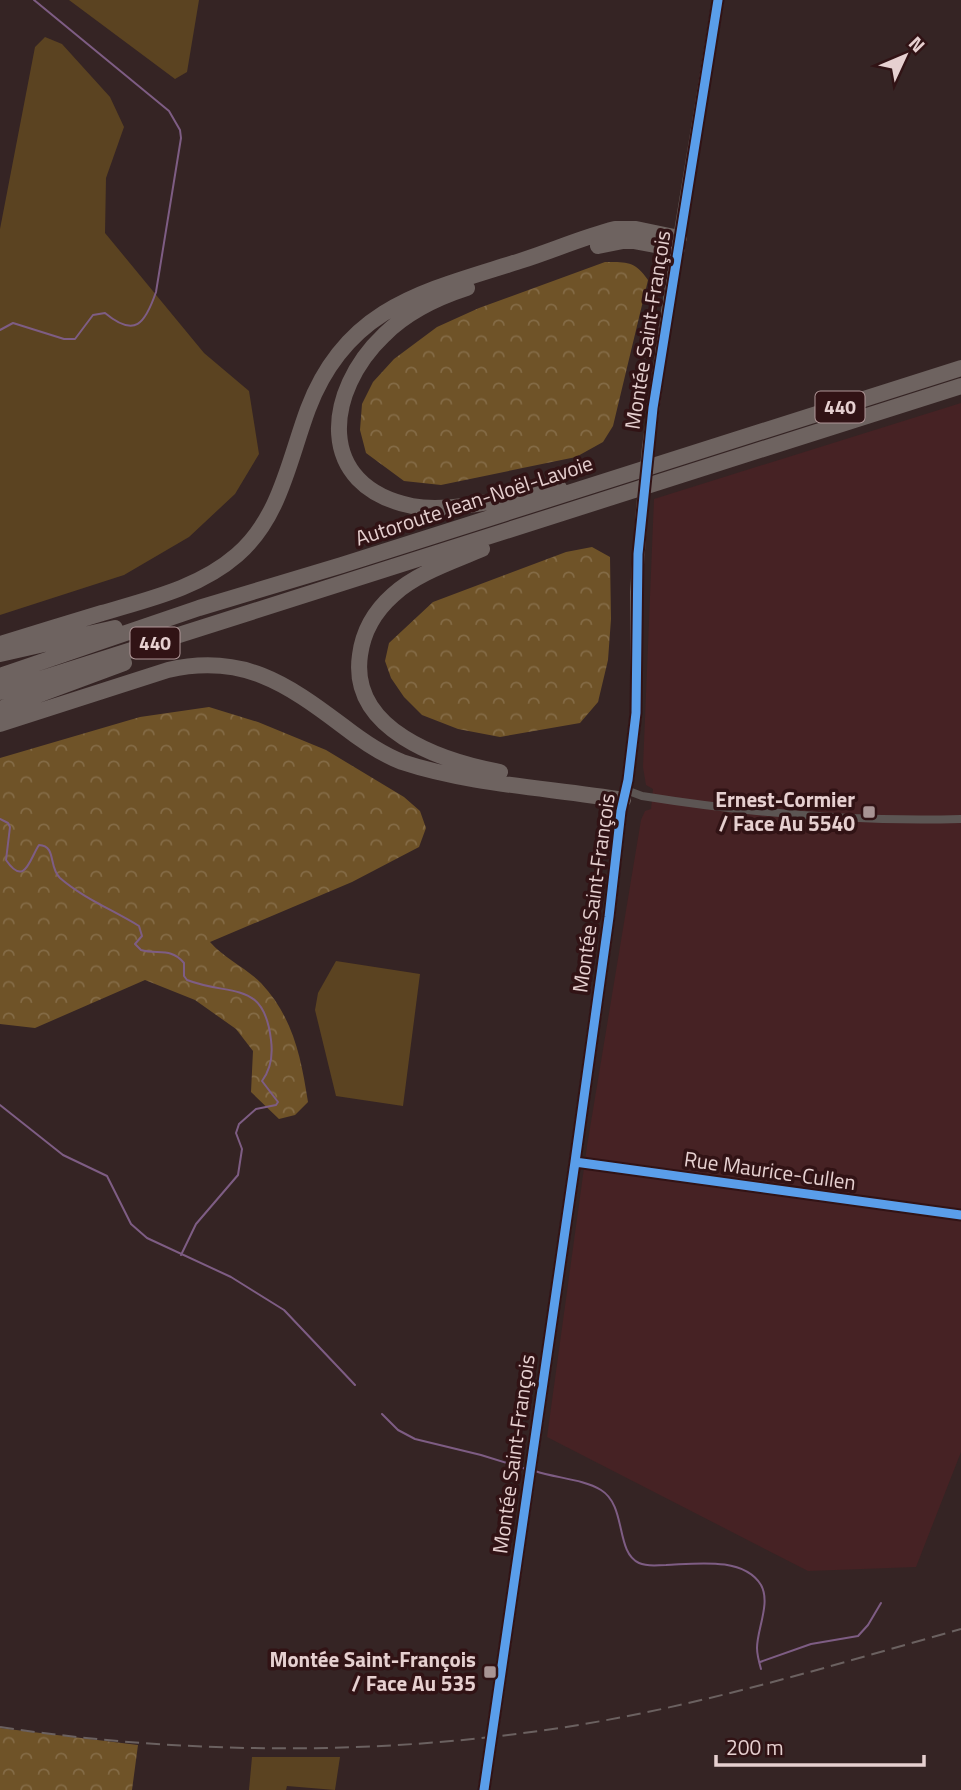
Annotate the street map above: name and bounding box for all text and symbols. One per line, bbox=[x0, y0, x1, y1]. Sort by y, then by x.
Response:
north arrow bbox=[870, 21, 940, 91]
text: N bbox=[903, 29, 933, 59]
street label: Montée Saint-François bbox=[615, 228, 679, 432]
road number: 440 bbox=[816, 392, 864, 422]
street label: Autoroute Jean-Noël-Lavoie bbox=[351, 446, 597, 554]
road number: 440 bbox=[130, 628, 180, 658]
place label: Ernest-Cormier / Face Au 5540 bbox=[715, 783, 855, 839]
street label: Montée Saint-François bbox=[563, 791, 623, 995]
marker: Ernest-Cormier / Face Au 5540 bbox=[861, 804, 877, 820]
street label: Rue Maurice-Cullen bbox=[682, 1142, 858, 1198]
street label: Montée Saint-François bbox=[483, 1352, 543, 1556]
place label: Montée Saint-François / Face Au 535 bbox=[270, 1643, 476, 1699]
marker: Montée Saint-François / Face Au 535 bbox=[482, 1664, 498, 1680]
scale bar bbox=[716, 1724, 924, 1768]
text: 200 m bbox=[726, 1731, 783, 1763]

